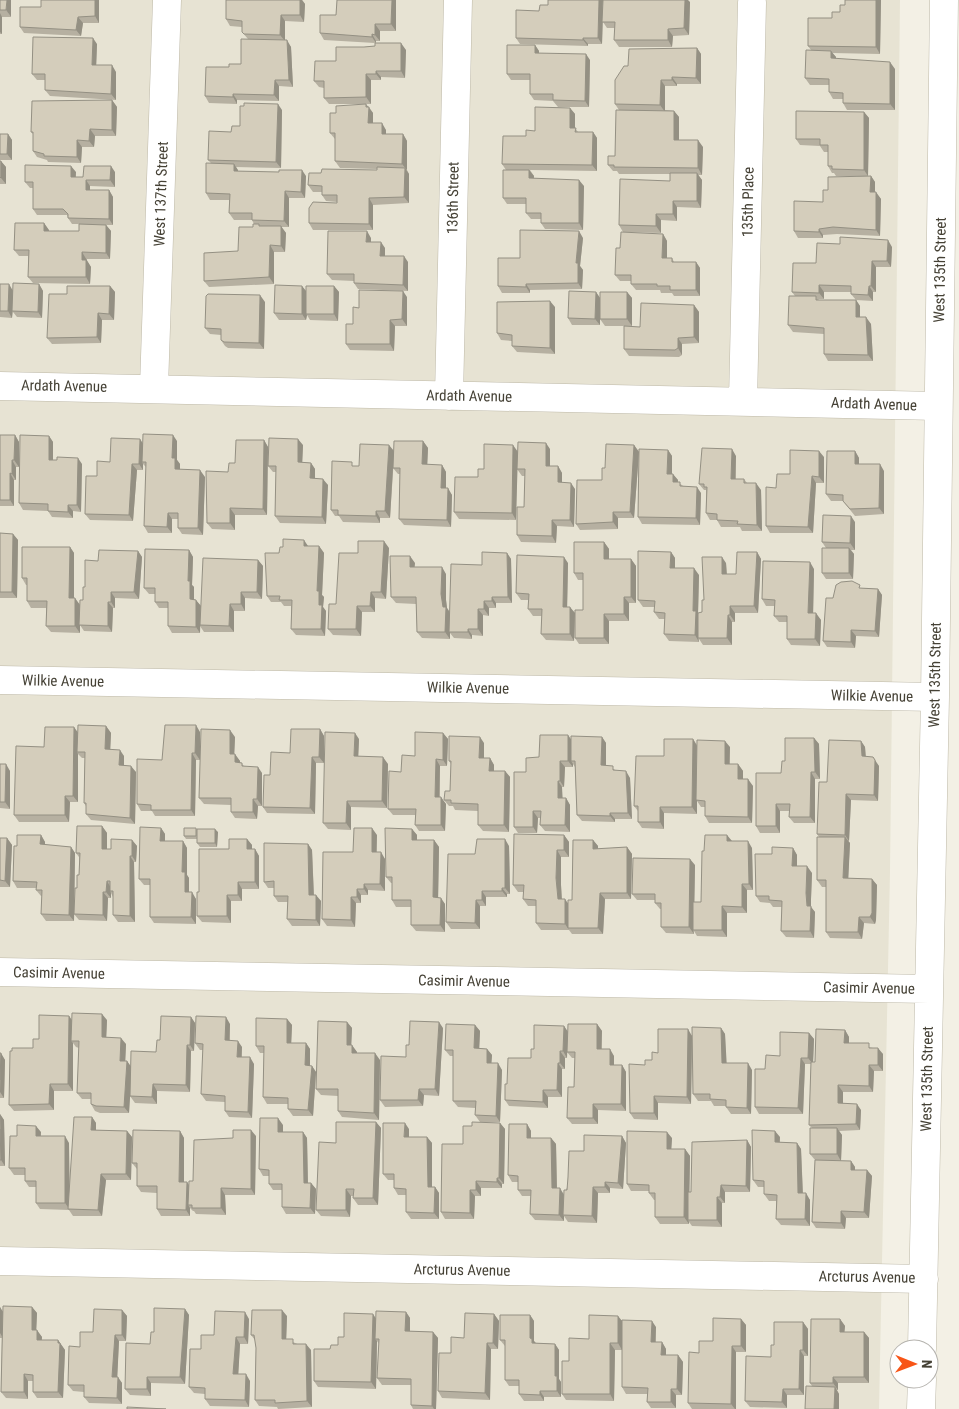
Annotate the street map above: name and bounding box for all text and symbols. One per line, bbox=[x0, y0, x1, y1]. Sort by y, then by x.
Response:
street label: West 137th Street bbox=[150, 141, 172, 247]
street label: 136th Street bbox=[443, 162, 463, 234]
street label: 135th Place bbox=[738, 167, 758, 237]
street label: West 135th Street bbox=[930, 217, 950, 323]
street label: Ardath Avenue bbox=[21, 376, 107, 396]
street label: Ardath Avenue bbox=[426, 386, 512, 406]
street label: Ardath Avenue bbox=[831, 394, 917, 414]
street label: West 135th Street bbox=[925, 622, 945, 728]
street label: Wilkie Avenue bbox=[22, 671, 104, 691]
street label: Wilkie Avenue bbox=[427, 678, 509, 698]
street label: Wilkie Avenue bbox=[831, 686, 913, 706]
street label: Casimir Avenue bbox=[13, 963, 105, 983]
street label: Casimir Avenue bbox=[418, 971, 510, 991]
street label: Casimir Avenue bbox=[823, 978, 915, 998]
street label: West 135th Street bbox=[917, 1026, 937, 1132]
street label: Arcturus Avenue bbox=[413, 1260, 511, 1280]
street label: Arcturus Avenue bbox=[818, 1267, 916, 1287]
north arrow bbox=[889, 1339, 939, 1389]
text: N bbox=[919, 1360, 935, 1369]

